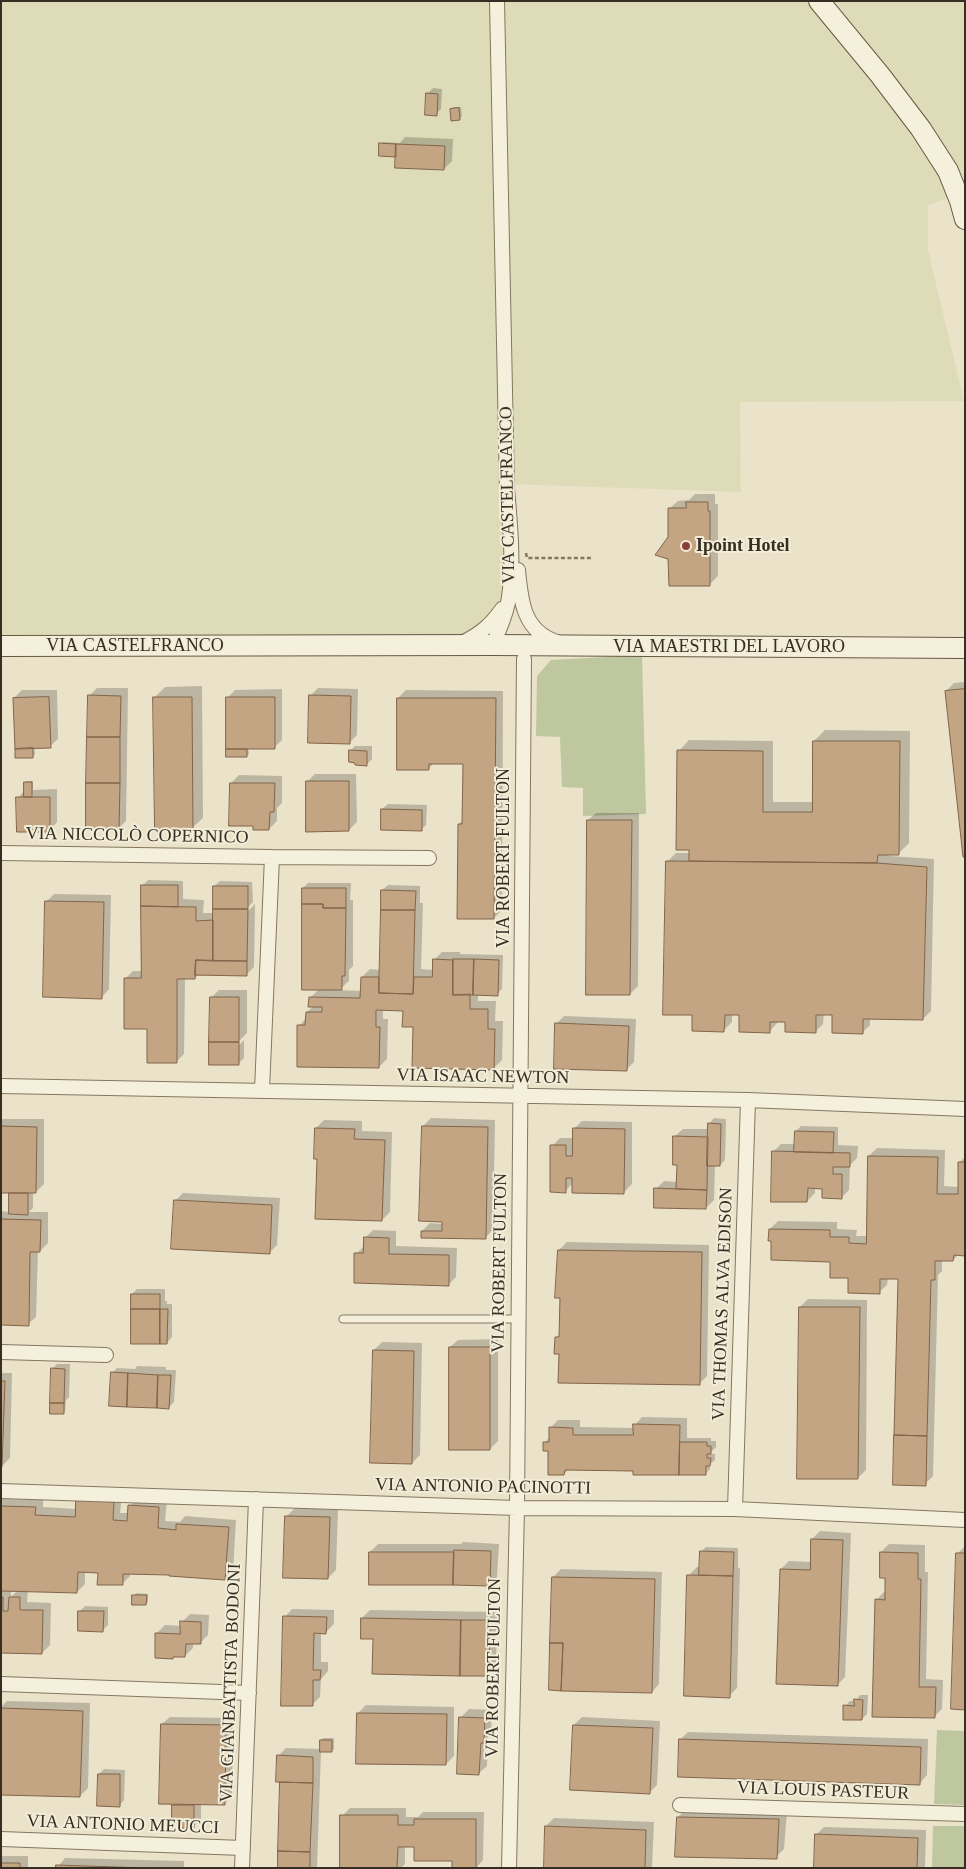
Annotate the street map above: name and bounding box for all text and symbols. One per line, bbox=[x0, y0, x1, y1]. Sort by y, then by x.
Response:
street label: VIA CASTELFRANCO bbox=[496, 406, 520, 584]
place label: Ipoint Hotel bbox=[696, 535, 790, 557]
marker: Ipoint Hotel bbox=[680, 540, 692, 552]
street label: VIA CASTELFRANCO bbox=[46, 635, 224, 657]
street label: VIA MAESTRI DEL LAVORO bbox=[613, 636, 845, 658]
street label: VIA ROBERT FULTON bbox=[493, 768, 515, 948]
street label: VIA NICCOLÒ COPERNICO bbox=[25, 823, 249, 849]
street label: VIA ISAAC NEWTON bbox=[396, 1065, 570, 1089]
street label: VIA ROBERT FULTON bbox=[488, 1173, 512, 1353]
street label: VIA THOMAS ALVA EDISON bbox=[708, 1187, 738, 1421]
street label: VIA ANTONIO PACINOTTI bbox=[375, 1474, 591, 1500]
street label: VIA GIANBATTISTA BODONI bbox=[216, 1563, 246, 1803]
street label: VIA ROBERT FULTON bbox=[482, 1578, 506, 1758]
street label: VIA LOUIS PASTEUR bbox=[736, 1777, 910, 1805]
street label: VIA ANTONIO MEUCCI bbox=[26, 1811, 220, 1839]

